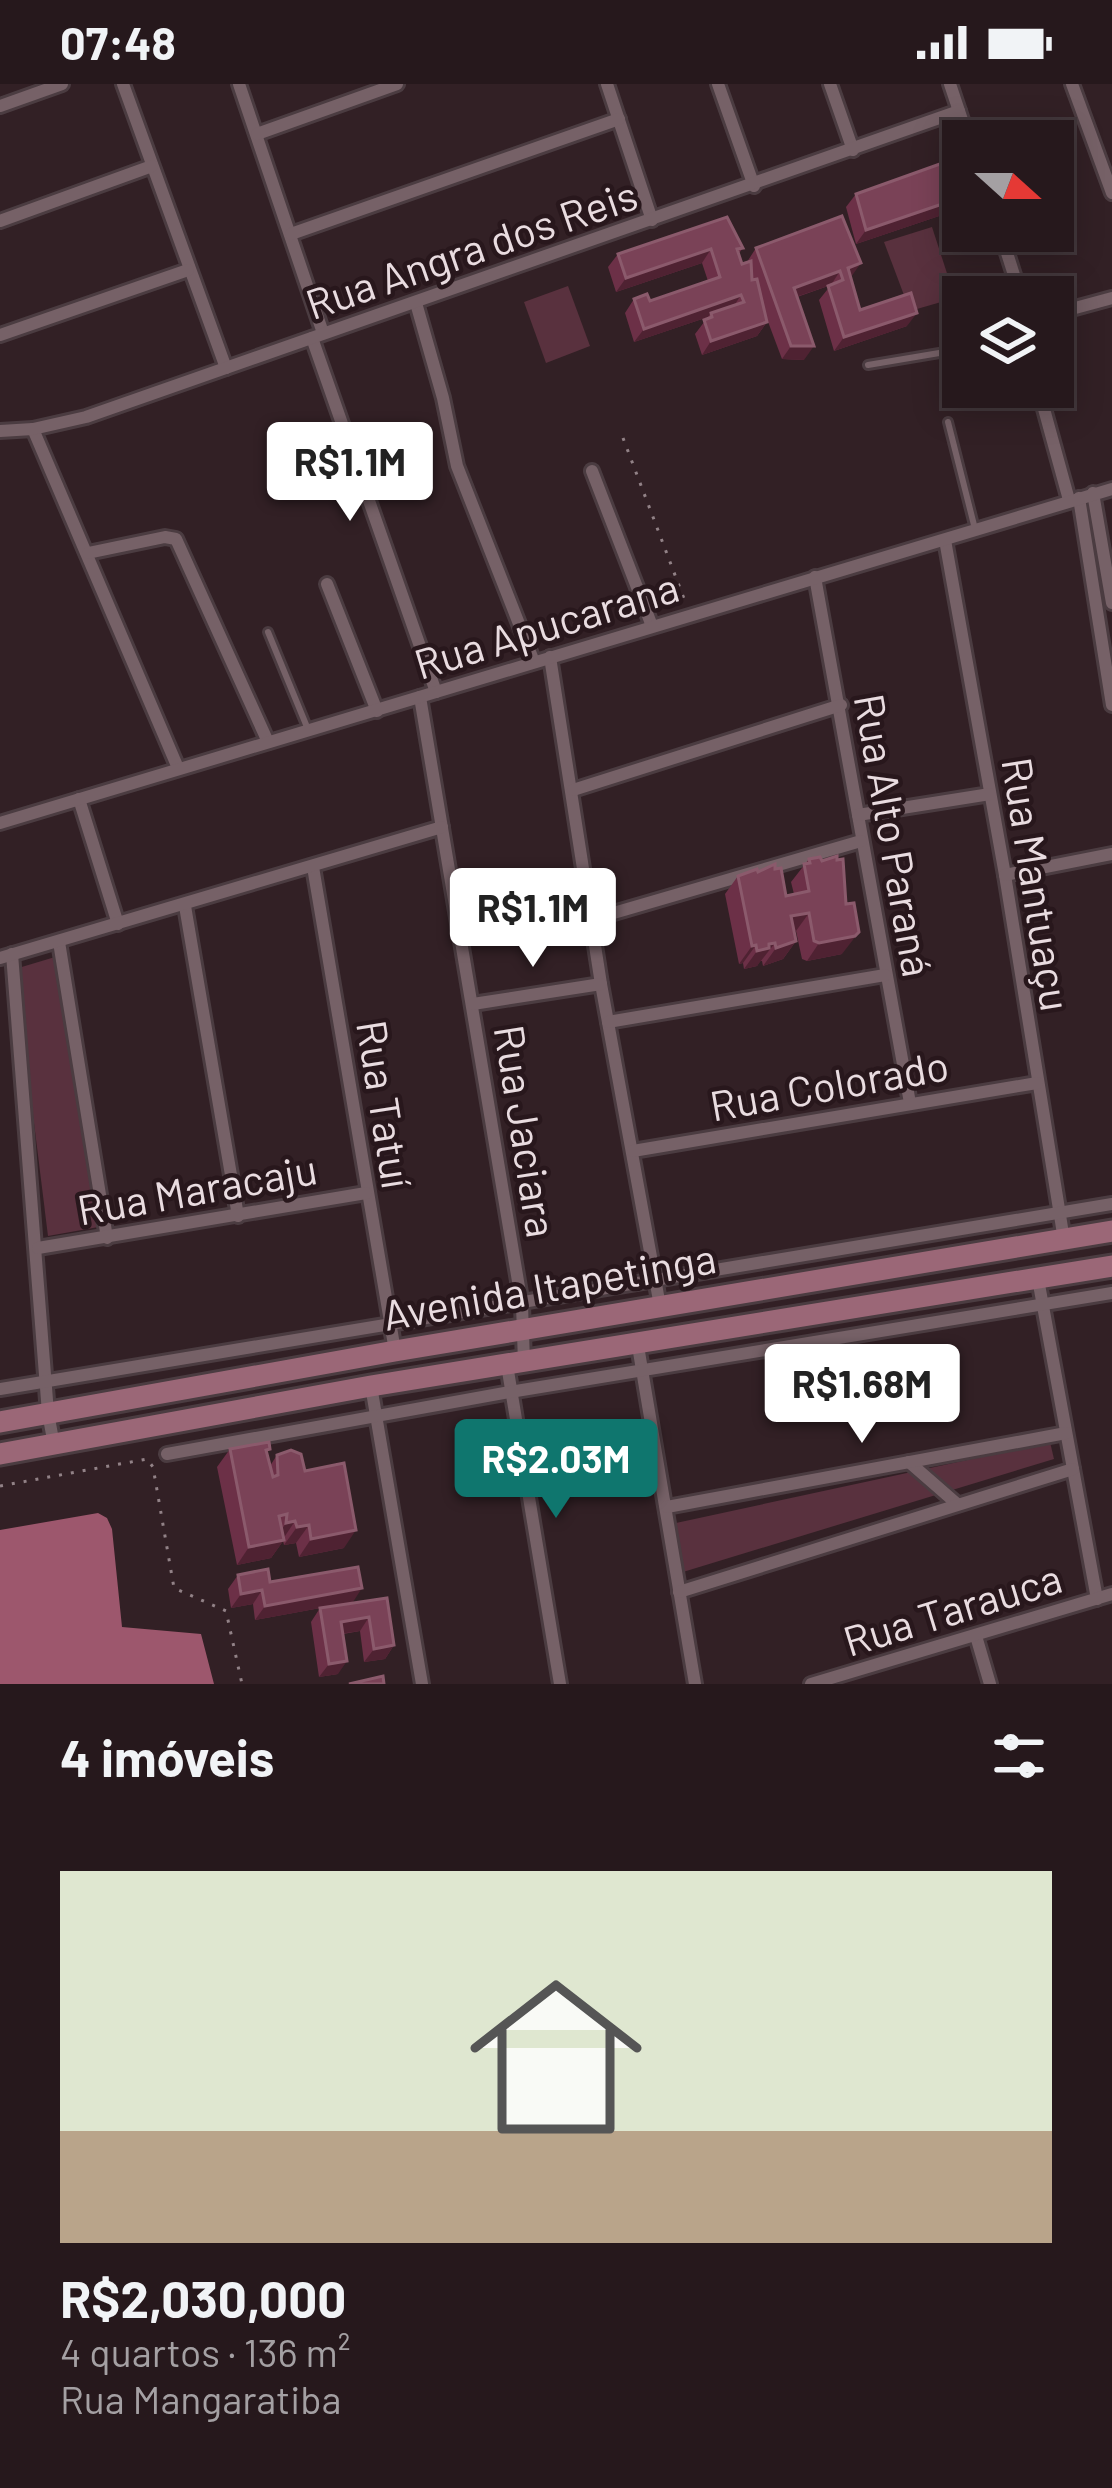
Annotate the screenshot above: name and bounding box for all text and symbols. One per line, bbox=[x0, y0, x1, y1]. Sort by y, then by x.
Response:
text: 07:48 bbox=[60, 15, 176, 69]
north arrow bbox=[942, 120, 1074, 252]
map controls bbox=[942, 120, 1074, 408]
street label: Rua Angra dos Reis bbox=[299, 168, 644, 329]
button: layers bbox=[942, 276, 1074, 408]
pin: R$1.1M bbox=[252, 422, 448, 524]
text: R$1.1M bbox=[294, 437, 406, 484]
street label: Rua Apucarana bbox=[408, 560, 684, 689]
street label: Rua Alto Paraná bbox=[846, 690, 944, 980]
street label: Rua Mantuaçu bbox=[993, 754, 1083, 1014]
pin: R$1.1M bbox=[435, 868, 631, 970]
text: R$1.1M bbox=[477, 883, 589, 930]
street label: Rua Tatuí bbox=[348, 1016, 424, 1192]
street label: Rua Jaciara bbox=[486, 1021, 568, 1241]
street label: Rua Colorado bbox=[706, 1038, 952, 1130]
street label: Rua Maracaju bbox=[73, 1142, 321, 1235]
street label: Avenida Itapetinga bbox=[379, 1231, 720, 1340]
pin: R$1.68M bbox=[751, 1344, 973, 1446]
text: R$1.68M bbox=[792, 1359, 932, 1406]
pin: R$2.03M bbox=[445, 1419, 667, 1521]
text: R$2.03M bbox=[482, 1434, 630, 1481]
street label: Rua Tarauca bbox=[837, 1551, 1067, 1665]
icon: filters bbox=[986, 1723, 1052, 1789]
text: 4 imóveis bbox=[60, 1726, 274, 1787]
icon: home bbox=[448, 1949, 664, 2165]
text: R$2,030,000 bbox=[60, 2267, 346, 2328]
text: 4 quartos · 136 m² bbox=[60, 2328, 350, 2375]
text: Rua Mangaratiba bbox=[60, 2375, 341, 2422]

